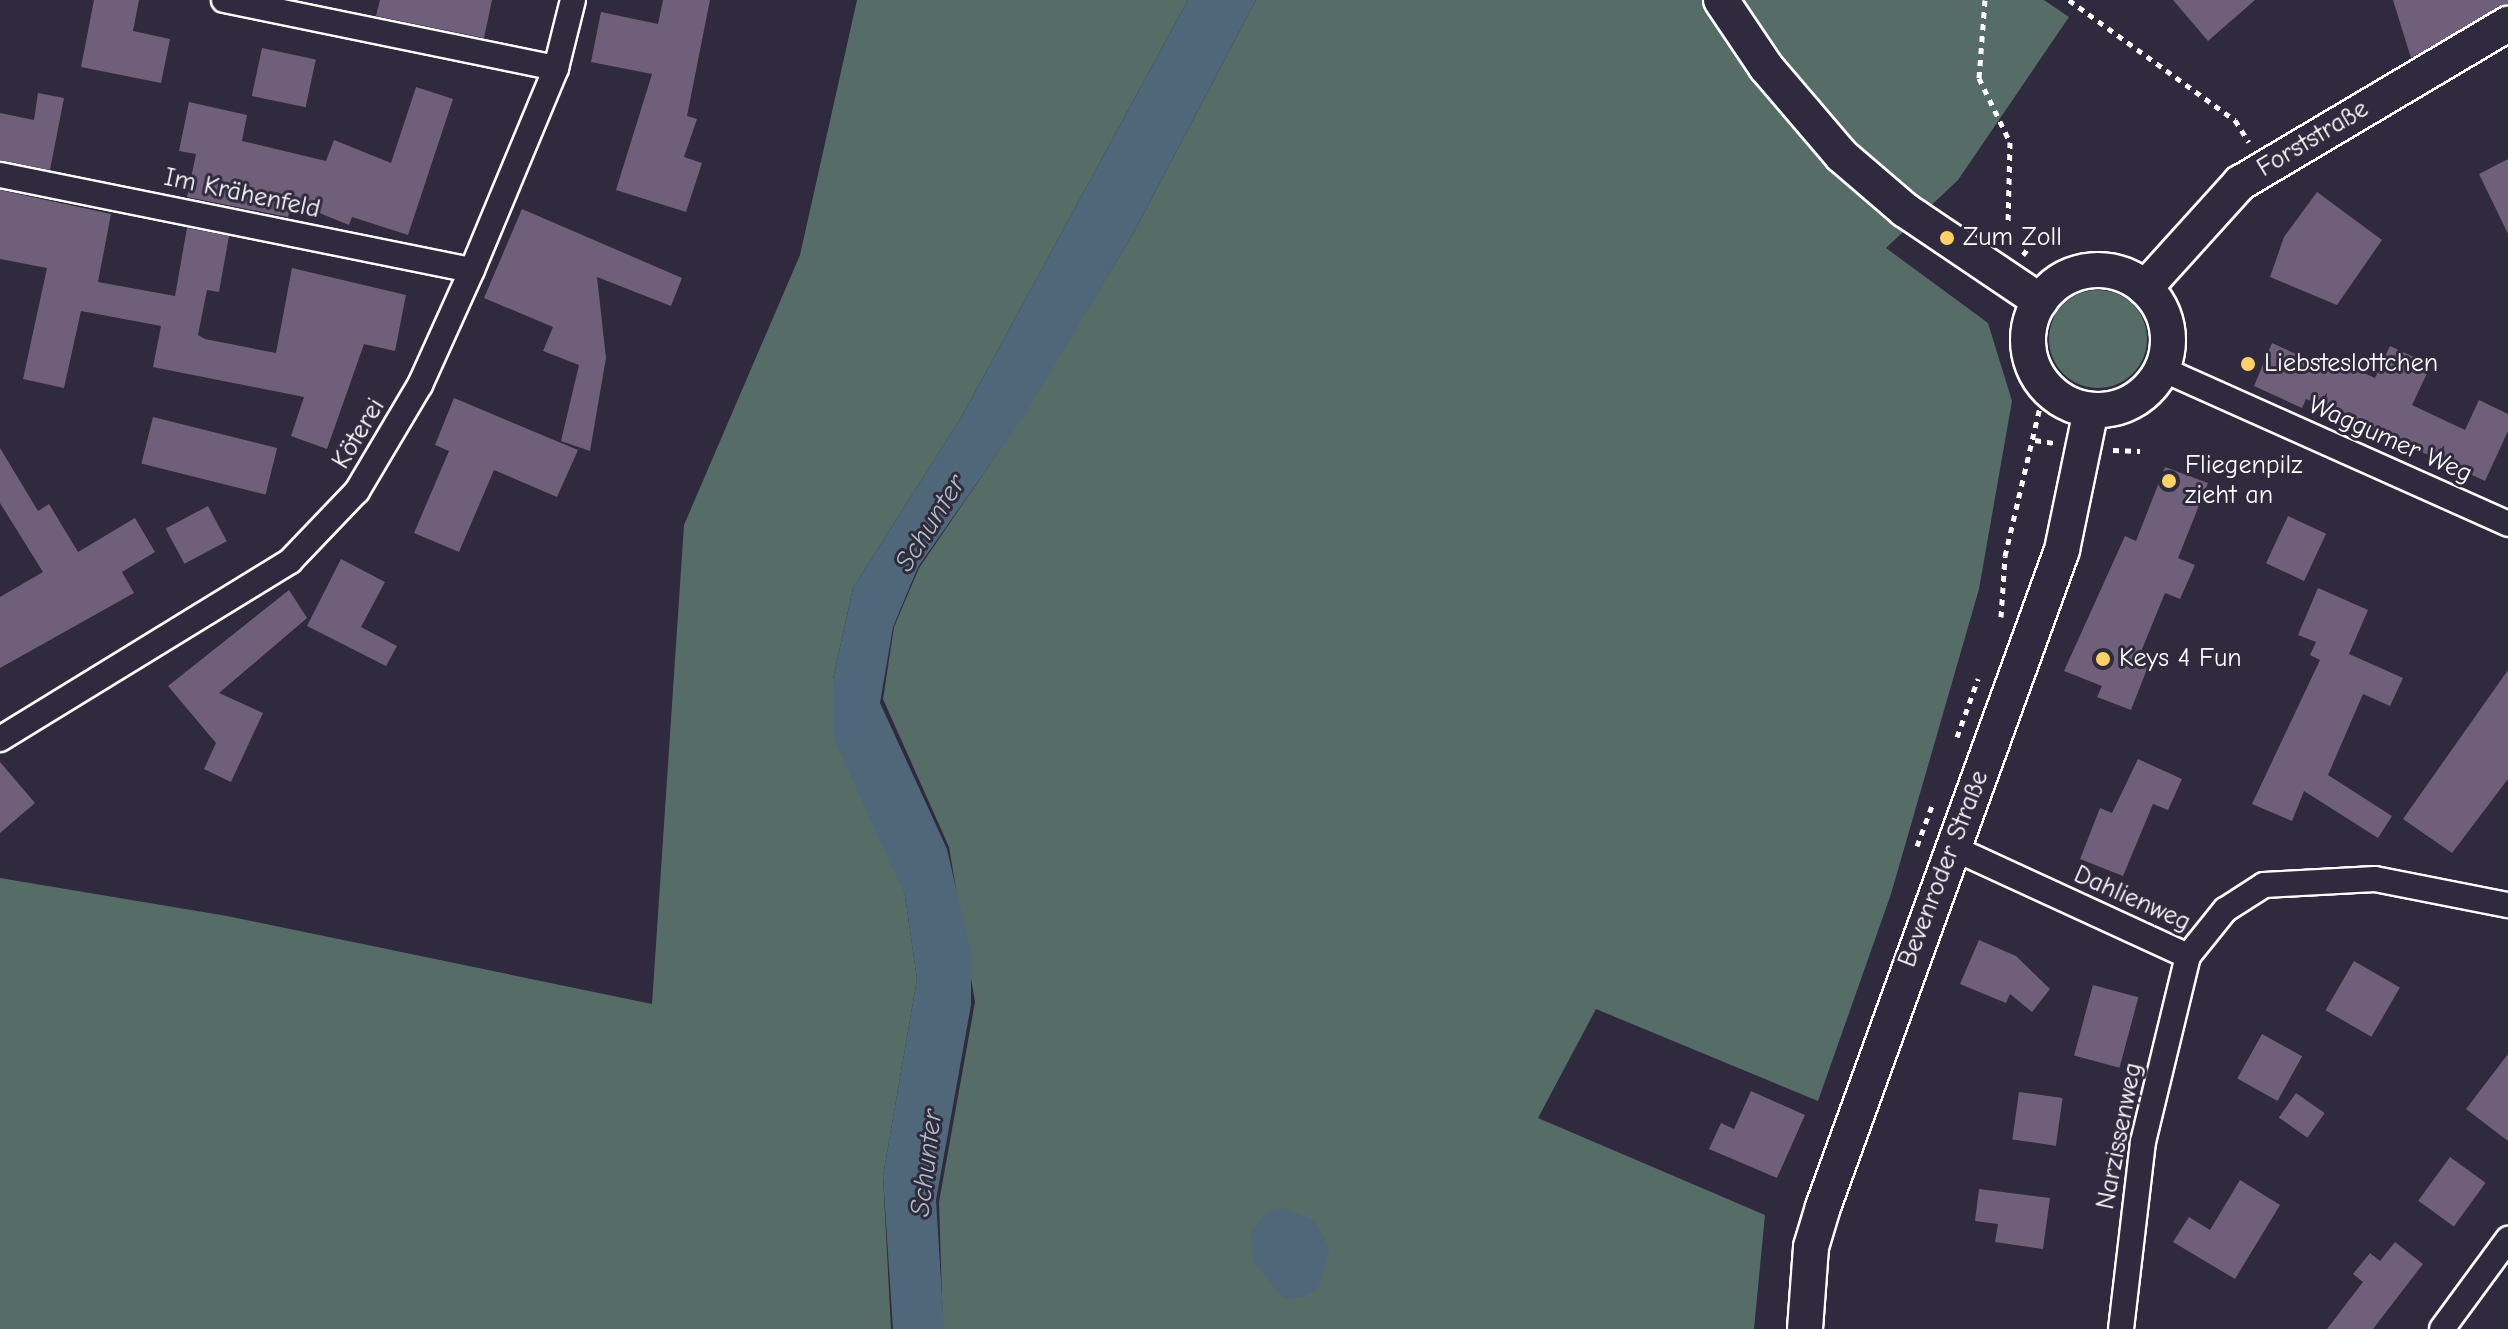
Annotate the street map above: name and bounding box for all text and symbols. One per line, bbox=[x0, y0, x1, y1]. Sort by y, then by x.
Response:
street label: Forststraße bbox=[2252, 94, 2374, 184]
street label: Im Krähenfeld bbox=[161, 162, 323, 226]
place label: Zum Zoll bbox=[1963, 222, 2062, 254]
marker: Zum Zoll bbox=[1938, 229, 1956, 247]
place label: Liebsteslottchen bbox=[2264, 348, 2438, 380]
marker: Liebsteslottchen bbox=[2239, 355, 2257, 373]
street label: Waggumer Weg bbox=[2303, 390, 2477, 490]
street label: Köterei bbox=[326, 393, 392, 475]
place label: Fliegenpilz zieht an bbox=[2185, 450, 2302, 512]
water label: Schunter bbox=[887, 469, 973, 577]
marker: Fliegenpilz zieht an bbox=[2160, 472, 2178, 490]
place label: Keys 4 Fun bbox=[2119, 643, 2242, 675]
marker: Keys 4 Fun bbox=[2094, 650, 2112, 668]
street label: Bevenroder Straße bbox=[1892, 766, 1996, 972]
street label: Dahlienweg bbox=[2069, 859, 2195, 939]
street label: Narzissenweg bbox=[2090, 1060, 2150, 1212]
water label: Schunter bbox=[903, 1108, 949, 1218]

